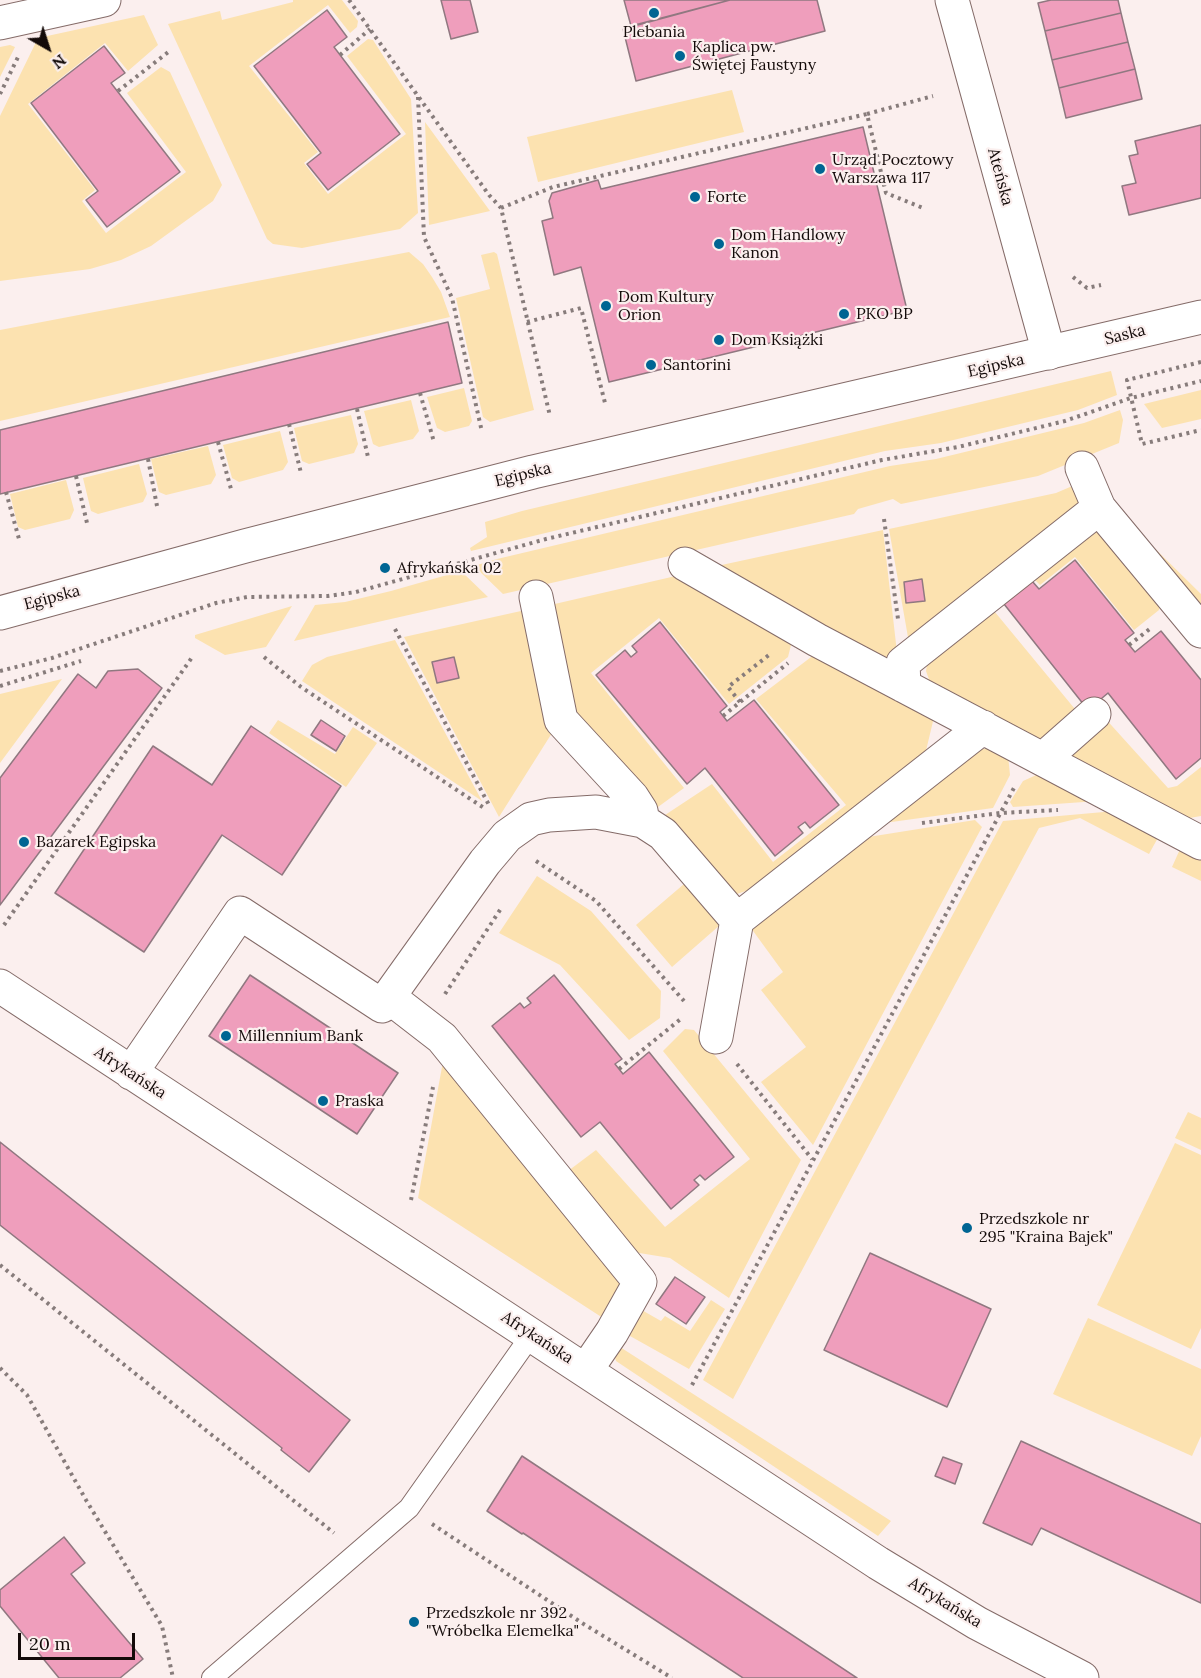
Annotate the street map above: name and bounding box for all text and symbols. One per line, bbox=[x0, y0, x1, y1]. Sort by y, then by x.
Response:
marker: Plebania bbox=[647, 6, 661, 20]
north arrow bbox=[18, 18, 78, 78]
place label: Plebania bbox=[623, 22, 685, 42]
place label: Kaplica pw. Świętej Faustyny bbox=[692, 37, 816, 75]
marker: Kaplica pw. Świętej Faustyny bbox=[673, 49, 687, 63]
text: N bbox=[48, 50, 70, 74]
street label: Ateńska bbox=[983, 146, 1017, 208]
place label: Urząd Pocztowy Warszawa 117 bbox=[832, 150, 953, 188]
marker: Urząd Pocztowy Warszawa 117 bbox=[813, 162, 827, 176]
place label: Forte bbox=[707, 187, 747, 207]
marker: Forte bbox=[688, 190, 702, 204]
place label: Dom Handlowy Kanon bbox=[731, 225, 845, 263]
marker: Dom Handlowy Kanon bbox=[712, 237, 726, 251]
place label: Dom Kultury Orion bbox=[618, 287, 714, 325]
marker: Dom Kultury Orion bbox=[599, 299, 613, 313]
place label: PKO BP bbox=[856, 304, 913, 324]
marker: PKO BP bbox=[837, 307, 851, 321]
street label: Saska bbox=[1103, 321, 1147, 349]
place label: Dom Książki bbox=[731, 330, 823, 350]
marker: Dom Książki bbox=[712, 333, 726, 347]
street label: Egipska bbox=[966, 350, 1026, 382]
place label: Santorini bbox=[663, 355, 731, 375]
marker: Santorini bbox=[644, 358, 658, 372]
street label: Egipska bbox=[493, 459, 553, 491]
place label: Afrykańska 02 bbox=[397, 558, 501, 578]
marker: Afrykańska 02 bbox=[378, 561, 392, 575]
street label: Egipska bbox=[22, 581, 82, 615]
place label: Bazarek Egipska bbox=[36, 832, 156, 852]
marker: Bazarek Egipska bbox=[17, 835, 31, 849]
place label: Millennium Bank bbox=[238, 1026, 363, 1046]
marker: Millennium Bank bbox=[219, 1029, 233, 1043]
street label: Afrykańska bbox=[90, 1043, 170, 1103]
place label: Praska bbox=[335, 1091, 384, 1111]
marker: Praska bbox=[316, 1094, 330, 1108]
place label: Przedszkole nr 295 "Kraina Bajek" bbox=[979, 1209, 1113, 1247]
marker: Przedszkole nr 295 "Kraina Bajek" bbox=[960, 1221, 974, 1235]
street label: Afrykańska bbox=[497, 1308, 577, 1368]
street label: Afrykańska bbox=[905, 1574, 985, 1632]
place label: Przedszkole nr 392 "Wróbelka Elemelka" bbox=[426, 1603, 579, 1641]
marker: Przedszkole nr 392 "Wróbelka Elemelka" bbox=[407, 1615, 421, 1629]
scale bar bbox=[21, 1621, 138, 1659]
text: 20 m bbox=[29, 1632, 71, 1655]

